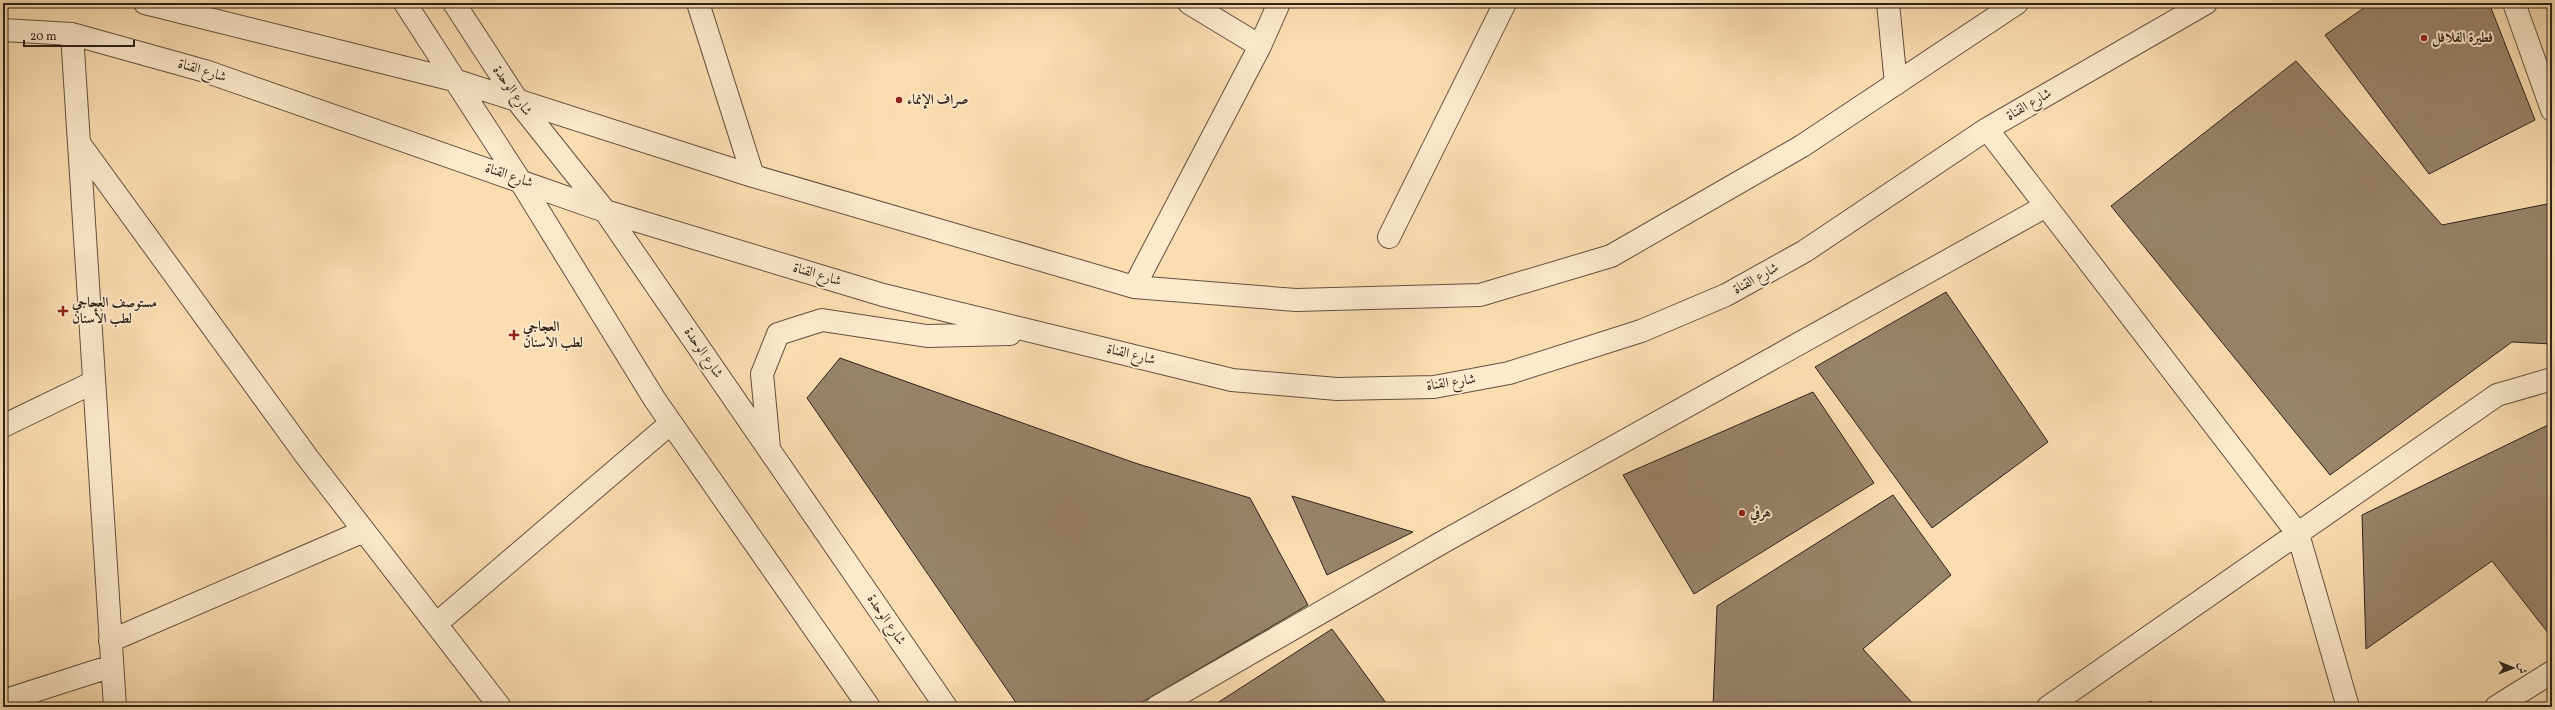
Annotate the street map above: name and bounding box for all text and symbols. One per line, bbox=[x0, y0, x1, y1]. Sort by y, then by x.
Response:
scale bar bbox=[24, 22, 134, 48]
text: 20 m bbox=[30, 29, 57, 45]
place label: فطيرة الفلافل bbox=[2432, 29, 2493, 48]
marker: فطيرة الفلافل bbox=[2419, 33, 2429, 43]
street label: شارع القناة bbox=[175, 55, 229, 88]
street label: شارع الوحدة bbox=[487, 62, 536, 121]
street label: شارع القناة bbox=[2003, 84, 2056, 127]
place label: صراف الإنماء bbox=[907, 91, 969, 110]
marker: صراف الإنماء bbox=[894, 95, 904, 105]
street label: شارع القناة bbox=[482, 159, 536, 194]
street label: شارع القناة bbox=[790, 259, 844, 292]
street label: شارع القناة bbox=[1730, 259, 1783, 300]
place label: مستوصف العجاجي لطب الأسنان bbox=[71, 294, 157, 329]
marker: مستوصف العجاجي لطب الأسنان bbox=[57, 305, 69, 317]
place label: العجاجي لطب الاسنان bbox=[522, 318, 583, 353]
street label: شارع الوحدة bbox=[678, 324, 727, 383]
marker: العجاجي لطب الاسنان bbox=[508, 329, 520, 341]
street label: شارع القناة bbox=[1104, 340, 1157, 371]
street label: شارع القناة bbox=[1425, 370, 1477, 397]
place label: هرفي bbox=[1749, 504, 1771, 524]
marker: هرفي bbox=[1737, 508, 1747, 518]
street label: شارع الوحدة bbox=[861, 591, 910, 650]
north arrow bbox=[2493, 648, 2533, 688]
text: ش bbox=[2514, 663, 2529, 674]

